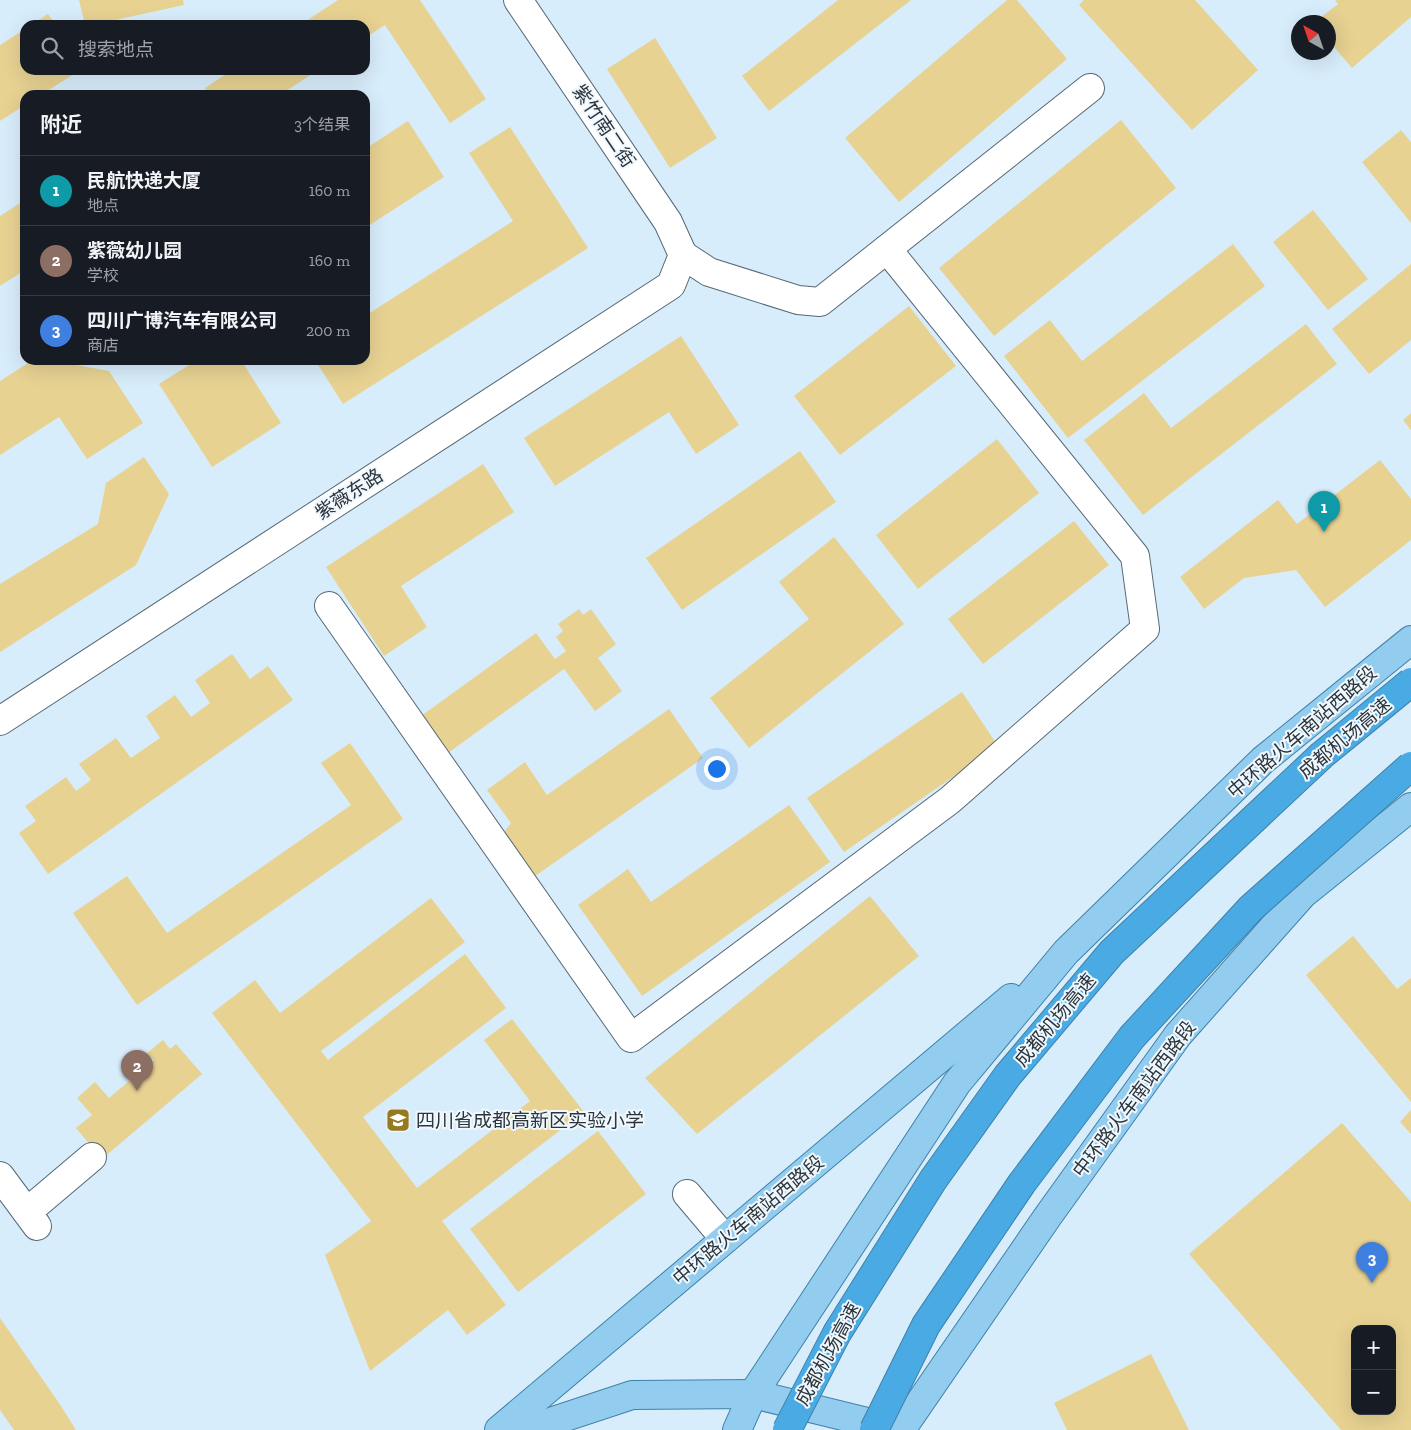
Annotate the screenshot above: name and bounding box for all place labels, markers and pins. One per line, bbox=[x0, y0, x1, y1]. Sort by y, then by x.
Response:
pin: 1 bbox=[1308, 491, 1340, 532]
pin: 2 bbox=[121, 1050, 153, 1091]
school or university icon: 四川省成都高新区实验小学 bbox=[385, 1107, 411, 1133]
place label: 四川省成都高新区实验小学 bbox=[416, 1109, 644, 1132]
pin: 3 bbox=[1356, 1242, 1388, 1283]

